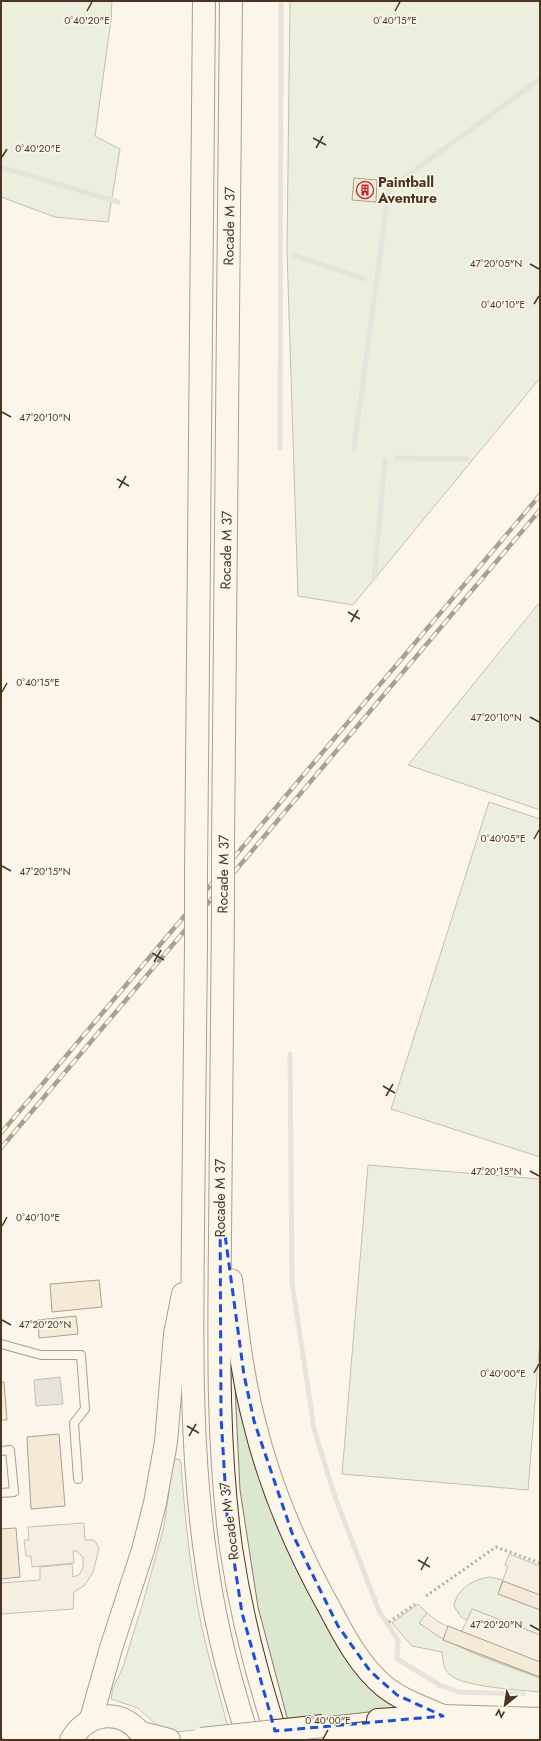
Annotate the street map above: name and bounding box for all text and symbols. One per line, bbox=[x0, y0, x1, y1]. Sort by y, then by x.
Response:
text: 0°40'20"E bbox=[64, 13, 110, 28]
text: 0°40'15"E bbox=[373, 13, 417, 28]
text: 0°40'20"E bbox=[15, 141, 61, 156]
place label: Paintball Aventure bbox=[377, 172, 437, 208]
building icon: Paintball Aventure bbox=[355, 180, 375, 200]
street label: Rocade M 37 bbox=[218, 186, 240, 265]
text: 47°20'05"N bbox=[470, 256, 522, 271]
text: 0°40'10"E bbox=[481, 297, 525, 312]
text: 47°20'10"N bbox=[19, 410, 71, 425]
street label: Rocade M 37 bbox=[215, 510, 237, 589]
text: 0°40'15"E bbox=[16, 675, 60, 690]
text: 47°20'10"N bbox=[470, 710, 522, 725]
text: 0°40'05"E bbox=[480, 831, 526, 846]
street label: Rocade M 37 bbox=[212, 834, 234, 913]
text: 47°20'15"N bbox=[20, 864, 70, 879]
street label: Rocade M 37 bbox=[210, 1158, 230, 1237]
text: 47°20'15"N bbox=[471, 1164, 521, 1179]
text: 0°40'10"E bbox=[16, 1210, 60, 1225]
text: 47°20'20"N bbox=[19, 1317, 71, 1332]
text: 0°40'00"E bbox=[480, 1366, 526, 1381]
street label: Rocade M 37 bbox=[214, 1480, 244, 1561]
text: 47°20'20"N bbox=[470, 1617, 522, 1632]
north arrow bbox=[485, 1685, 525, 1725]
text: N bbox=[492, 1705, 508, 1723]
text: 0°40'00"E bbox=[305, 1713, 351, 1728]

